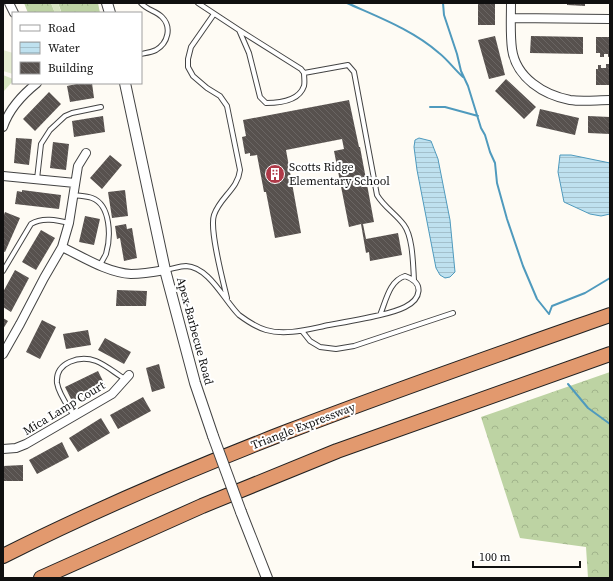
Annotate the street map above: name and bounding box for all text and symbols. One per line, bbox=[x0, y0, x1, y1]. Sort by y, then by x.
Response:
legend bbox=[12, 12, 142, 84]
text: Road bbox=[48, 20, 75, 36]
text: Water bbox=[48, 40, 80, 56]
text: Building bbox=[48, 60, 93, 76]
place label: Scotts Ridge Elementary School bbox=[289, 159, 390, 189]
building icon: Scotts Ridge Elementary School bbox=[264, 163, 286, 185]
street label: Apex-Barbecue Road bbox=[173, 275, 217, 387]
street label: Mica Lamp Court bbox=[20, 377, 108, 439]
street label: Triangle Expressway bbox=[249, 398, 358, 453]
scale bar bbox=[473, 543, 580, 569]
text: 100 m bbox=[479, 549, 511, 565]

